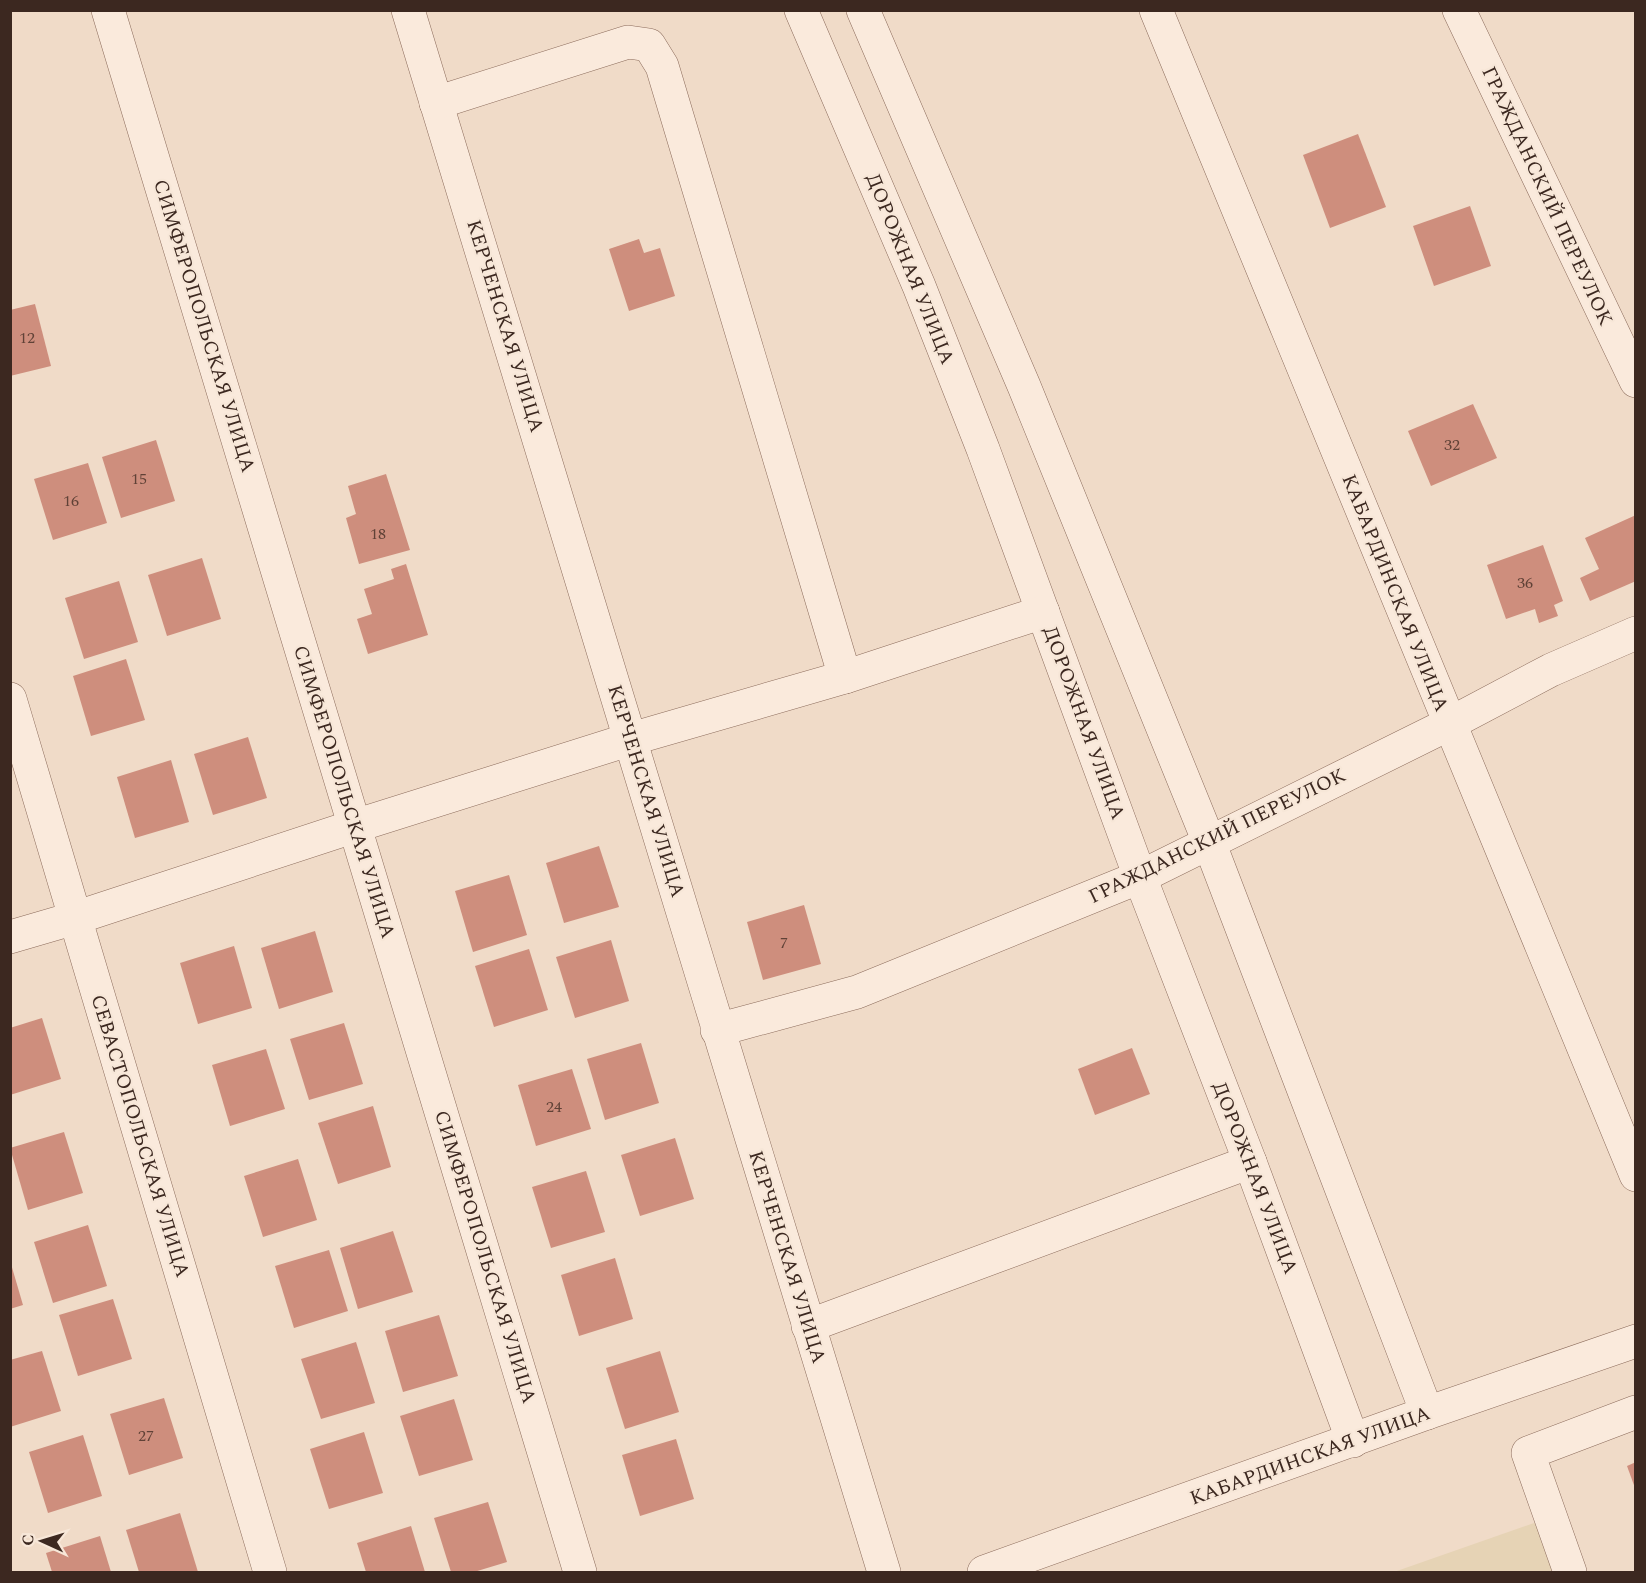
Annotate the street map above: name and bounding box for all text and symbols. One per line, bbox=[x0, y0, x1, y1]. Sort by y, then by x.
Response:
street label: ГРАЖДАНСКИЙ ПЕРЕУЛОК bbox=[1474, 61, 1621, 331]
street label: ДОРОЖНАЯ УЛИЦА bbox=[858, 169, 962, 369]
street label: СИМФЕРОПОЛЬСКАЯ УЛИЦА bbox=[145, 176, 263, 476]
street label: КЕРЧЕНСКАЯ УЛИЦА bbox=[458, 216, 552, 436]
house number: 12 bbox=[19, 326, 35, 350]
house number: 32 bbox=[1444, 433, 1460, 457]
house number: 15 bbox=[131, 467, 147, 491]
street label: КАБАРДИНСКАЯ УЛИЦА bbox=[1334, 470, 1456, 716]
house number: 16 bbox=[63, 489, 79, 513]
house number: 18 bbox=[370, 522, 386, 546]
house number: 36 bbox=[1517, 571, 1533, 595]
street label: ДОРОЖНАЯ УЛИЦА bbox=[1035, 622, 1133, 824]
street label: СИМФЕРОПОЛЬСКАЯ УЛИЦА bbox=[285, 642, 403, 942]
street label: КЕРЧЕНСКАЯ УЛИЦА bbox=[599, 681, 693, 901]
street label: ГРАЖДАНСКИЙ ПЕРЕУЛОК bbox=[1083, 760, 1351, 912]
house number: 7 bbox=[780, 931, 788, 955]
street label: СЕВАСТОПОЛЬСКАЯ УЛИЦА bbox=[83, 991, 197, 1281]
street label: ДОРОЖНАЯ УЛИЦА bbox=[1204, 1077, 1306, 1279]
house number: 24 bbox=[546, 1095, 562, 1119]
street label: СИМФЕРОПОЛЬСКАЯ УЛИЦА bbox=[426, 1107, 544, 1407]
street label: КЕРЧЕНСКАЯ УЛИЦА bbox=[740, 1147, 834, 1367]
street label: КАБАРДИНСКАЯ УЛИЦА bbox=[1186, 1398, 1434, 1514]
house number: 27 bbox=[138, 1424, 154, 1448]
north arrow bbox=[12, 1511, 72, 1571]
text: С bbox=[16, 1534, 40, 1547]

